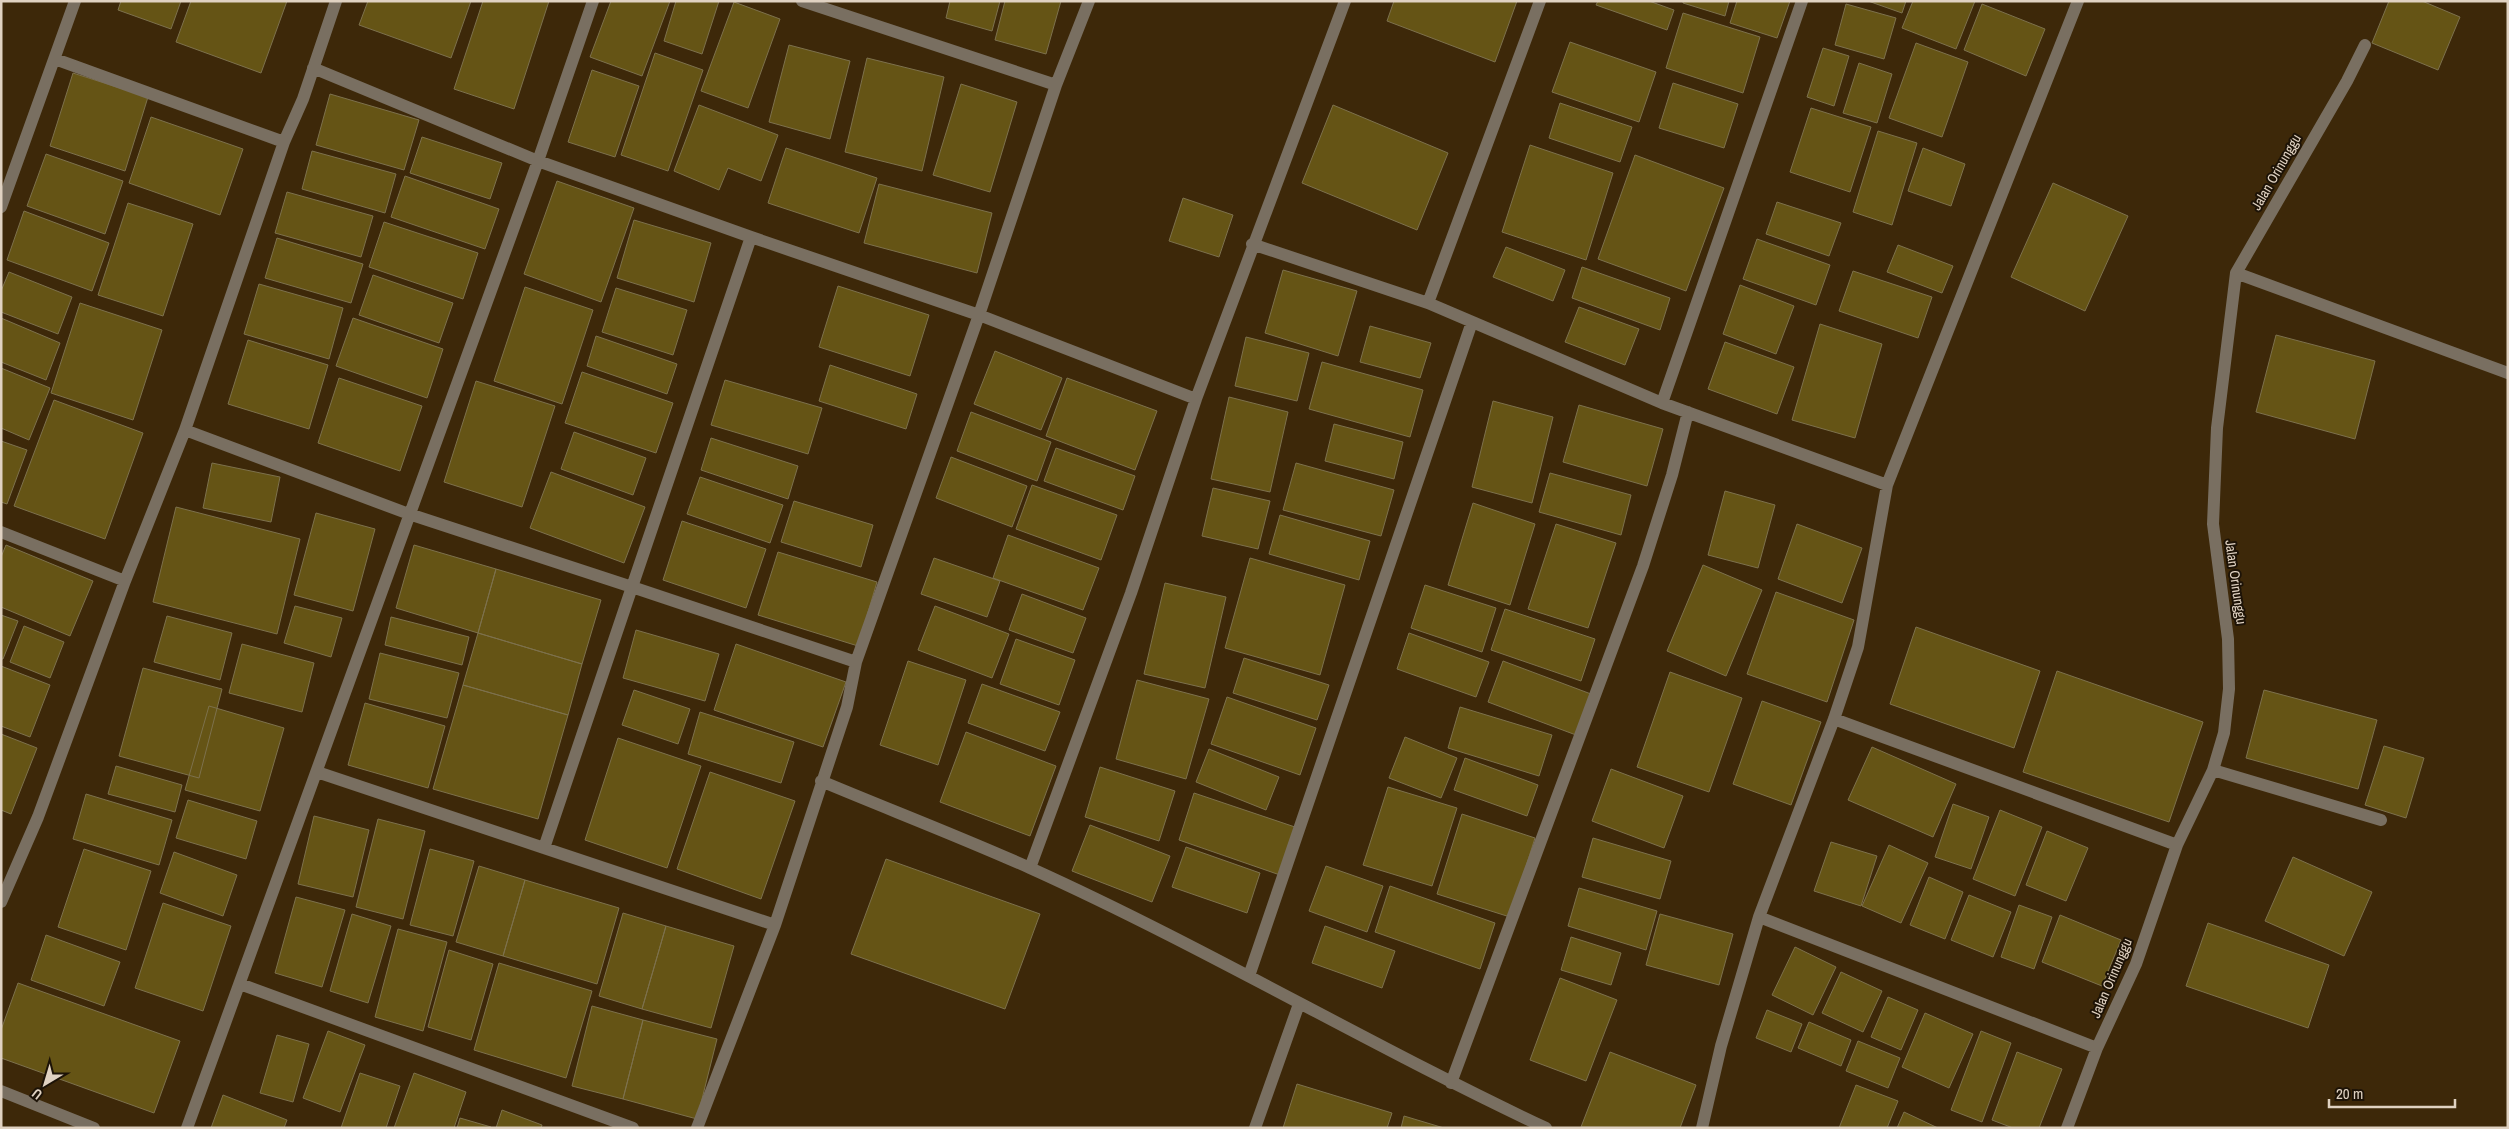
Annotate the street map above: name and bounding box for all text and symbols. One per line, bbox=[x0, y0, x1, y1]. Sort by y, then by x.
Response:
street label: Jalan Orinunggu bbox=[2247, 131, 2305, 213]
street label: Jalan Orinunggu bbox=[2221, 539, 2251, 625]
street label: Jalan Orinunggu bbox=[2086, 935, 2136, 1021]
north arrow bbox=[20, 1059, 70, 1109]
scale bar bbox=[2329, 1076, 2455, 1108]
text: 20 m bbox=[2336, 1083, 2363, 1104]
text: U bbox=[28, 1085, 46, 1104]

